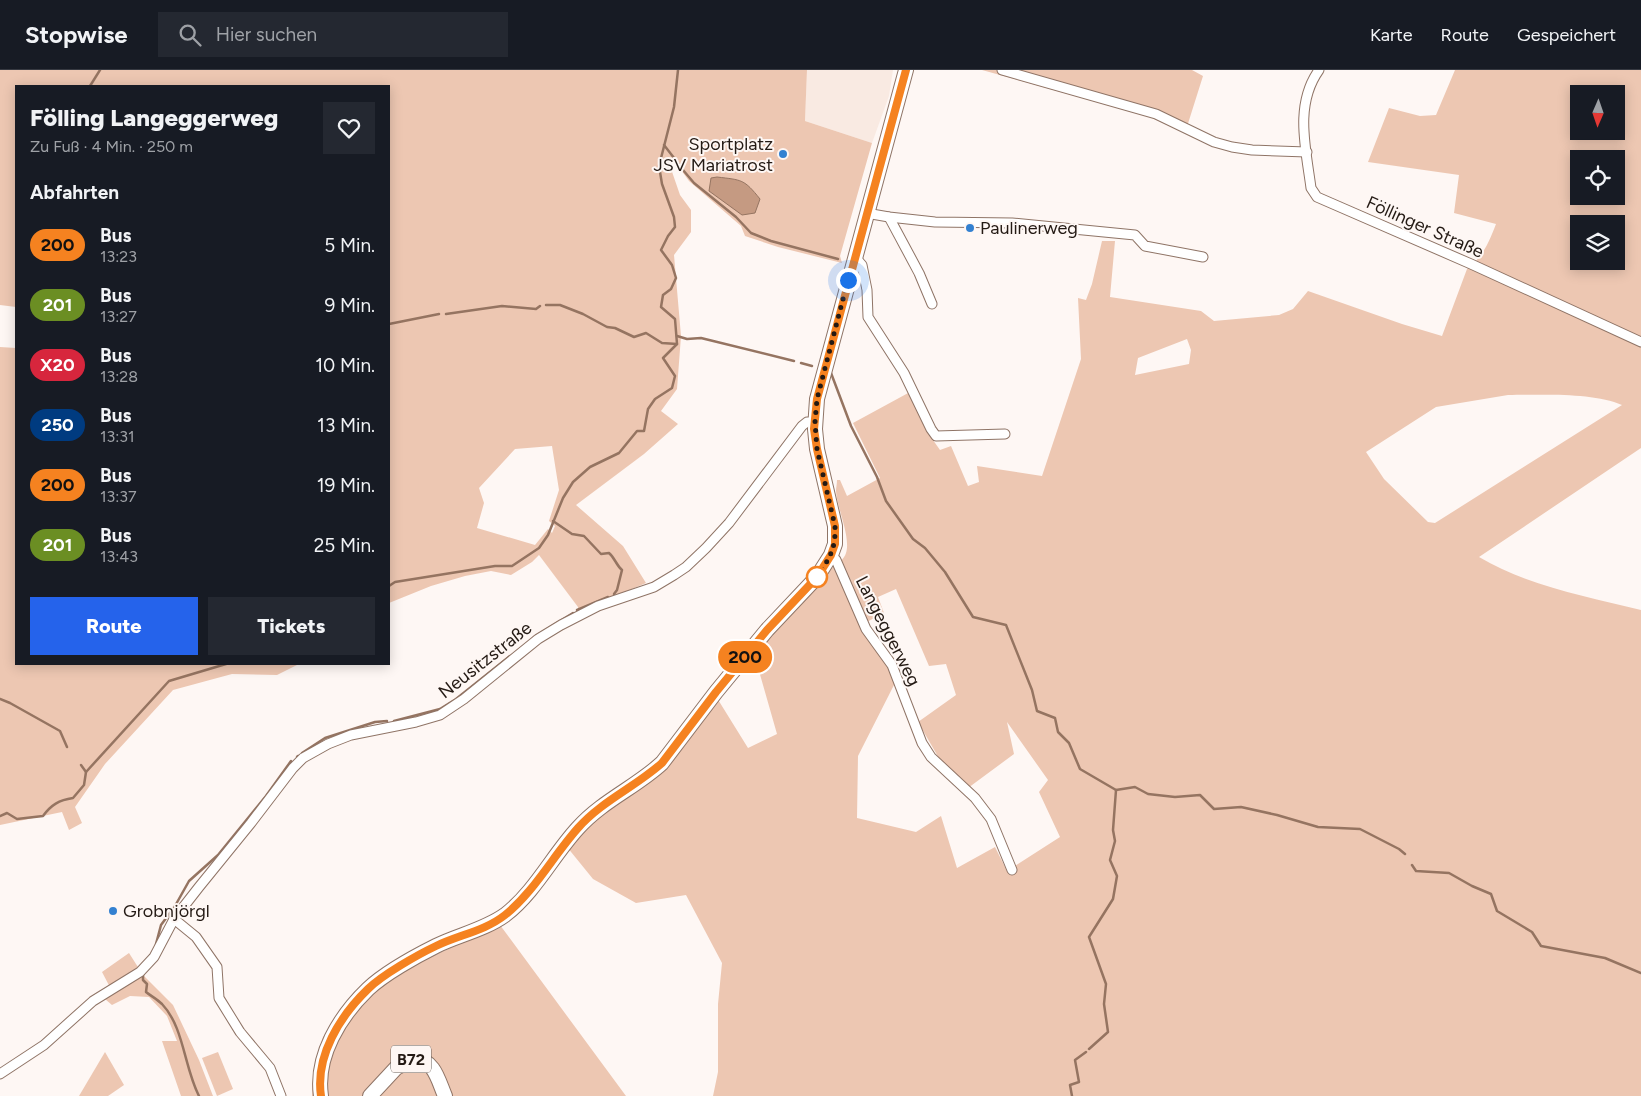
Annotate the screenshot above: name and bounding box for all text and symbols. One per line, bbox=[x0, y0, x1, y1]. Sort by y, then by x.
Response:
search box bbox=[158, 12, 508, 57]
text: Stopwise bbox=[25, 20, 128, 49]
icon: search bbox=[176, 21, 204, 49]
text: Hier suchen bbox=[216, 23, 317, 46]
text: Karte bbox=[1370, 24, 1413, 46]
text: Route bbox=[1441, 24, 1489, 46]
text: Gespeichert bbox=[1517, 24, 1616, 46]
north arrow bbox=[1570, 85, 1625, 140]
map controls bbox=[1570, 85, 1625, 270]
button: heart bbox=[323, 102, 375, 154]
text: Fölling Langeggerweg bbox=[30, 103, 278, 132]
place label: Sportplatz JSV Mariatrost bbox=[653, 133, 773, 176]
text: Zu Fuß · 4 Min. · 250 m bbox=[30, 137, 193, 156]
marker: Sportplatz JSV Mariatrost bbox=[777, 148, 789, 160]
button: locate bbox=[1570, 150, 1625, 205]
text: Abfahrten bbox=[30, 181, 119, 204]
street label: Föllinger Straße bbox=[1363, 191, 1487, 263]
button: layers bbox=[1570, 215, 1625, 270]
place label: Paulinerweg bbox=[980, 217, 1078, 239]
marker: Paulinerweg bbox=[964, 222, 976, 234]
text: Bus bbox=[100, 224, 131, 247]
text: 200 bbox=[41, 234, 74, 256]
text: 5 Min. bbox=[324, 234, 375, 257]
text: 13:23 bbox=[100, 247, 137, 266]
your location bbox=[836, 268, 861, 293]
text: Bus bbox=[100, 284, 131, 307]
text: 201 bbox=[43, 294, 72, 316]
text: 9 Min. bbox=[325, 294, 375, 317]
text: 13:27 bbox=[100, 307, 137, 326]
text: Bus bbox=[100, 344, 131, 367]
text: X20 bbox=[40, 354, 75, 376]
text: 10 Min. bbox=[315, 354, 375, 377]
text: 13:28 bbox=[100, 367, 138, 386]
text: Bus bbox=[100, 404, 131, 427]
text: 250 bbox=[41, 414, 74, 436]
text: 13 Min. bbox=[317, 414, 375, 437]
text: 13:31 bbox=[100, 427, 135, 446]
text: Bus bbox=[100, 464, 131, 487]
text: 200 bbox=[41, 474, 74, 496]
text: 19 Min. bbox=[317, 474, 375, 497]
text: 13:37 bbox=[100, 487, 137, 506]
text: Bus bbox=[100, 524, 131, 547]
text: 201 bbox=[43, 534, 72, 556]
text: 25 Min. bbox=[314, 534, 375, 557]
text: 13:43 bbox=[100, 547, 138, 566]
unlabelled marker bbox=[806, 566, 828, 588]
street label: Langeggerweg bbox=[851, 572, 925, 690]
button: Route bbox=[30, 597, 198, 655]
button: Tickets bbox=[208, 597, 375, 655]
street label: Neusitzstraße bbox=[434, 617, 536, 703]
line badge: 200 bbox=[716, 641, 774, 673]
text: 200 bbox=[728, 646, 762, 668]
place label: Grobnjörgl bbox=[123, 900, 210, 922]
marker: Grobnjörgl bbox=[107, 905, 119, 917]
road number: B72 bbox=[391, 1046, 431, 1072]

